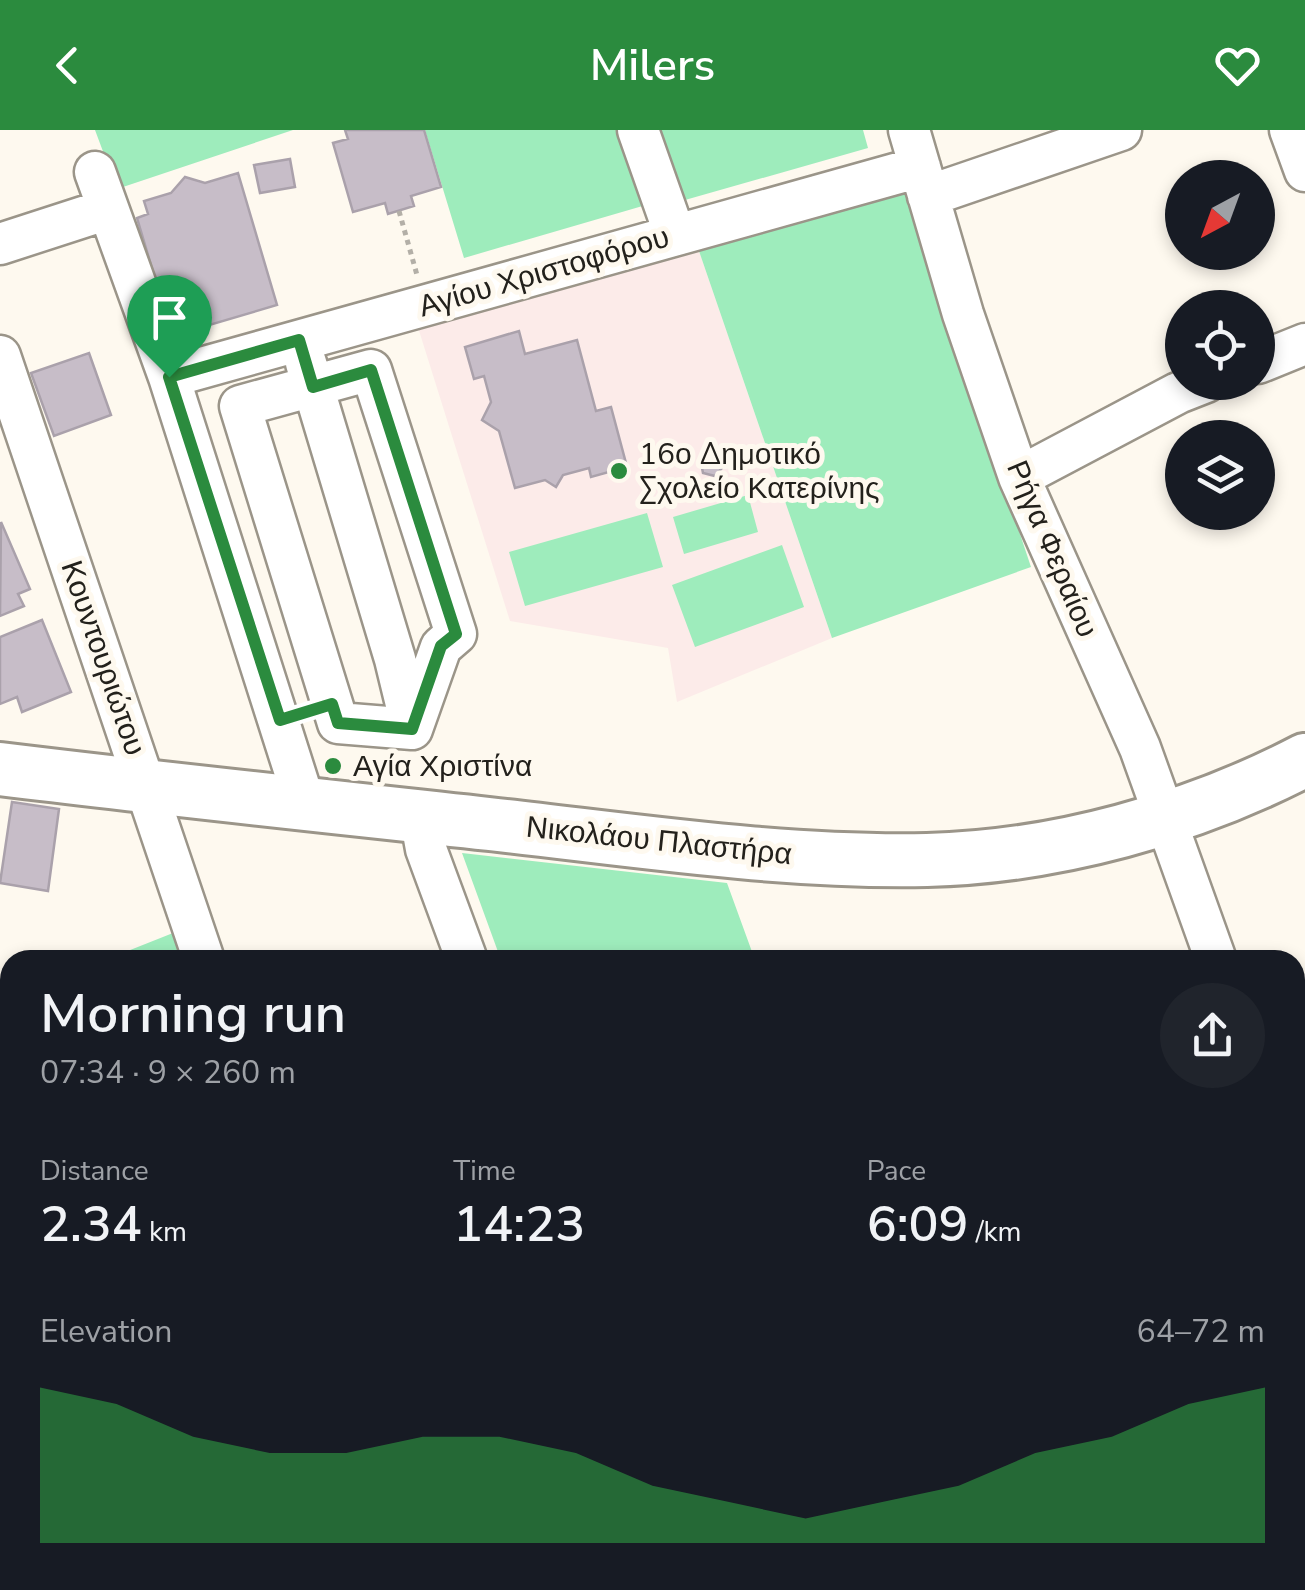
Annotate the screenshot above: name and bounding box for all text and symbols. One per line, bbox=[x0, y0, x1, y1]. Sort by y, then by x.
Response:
text: Milers bbox=[590, 35, 715, 96]
icon: back bbox=[40, 38, 95, 93]
icon: heart bbox=[1210, 38, 1265, 93]
north arrow bbox=[1165, 160, 1275, 270]
map controls bbox=[1165, 160, 1275, 530]
street label: Αγίου Χριστοφόρου bbox=[414, 217, 674, 327]
pin bbox=[127, 275, 212, 378]
icon: arrive bbox=[142, 290, 197, 345]
button: locate bbox=[1165, 290, 1275, 400]
button: layers bbox=[1165, 420, 1275, 530]
place label: 16ο Δημοτικό Σχολείο Κατερίνης bbox=[639, 434, 880, 509]
street label: Ρήγα Φεραίου bbox=[996, 454, 1108, 644]
marker: 16ο Δημοτικό Σχολείο Κατερίνης bbox=[608, 460, 630, 482]
street label: Κουντουριώτου bbox=[50, 555, 156, 761]
place label: Αγία Χριστίνα bbox=[353, 746, 532, 787]
marker: Αγία Χριστίνα bbox=[322, 755, 344, 777]
street label: Νικολάου Πλαστήρα bbox=[524, 807, 794, 875]
text: Morning run bbox=[40, 976, 346, 1051]
button: share bbox=[1160, 983, 1265, 1088]
text: 07:34 · 9 × 260 m bbox=[40, 1051, 296, 1094]
text: Distance bbox=[40, 1152, 149, 1190]
text: Time bbox=[453, 1152, 516, 1190]
text: Pace bbox=[867, 1152, 926, 1190]
text: 2.34 bbox=[40, 1190, 142, 1259]
text: 14:23 bbox=[453, 1190, 585, 1259]
text: 6:09 bbox=[867, 1190, 969, 1259]
text: km bbox=[142, 1213, 187, 1251]
text: /km bbox=[969, 1213, 1022, 1251]
text: Elevation bbox=[40, 1310, 173, 1353]
text: 64–72 m bbox=[1137, 1310, 1265, 1353]

